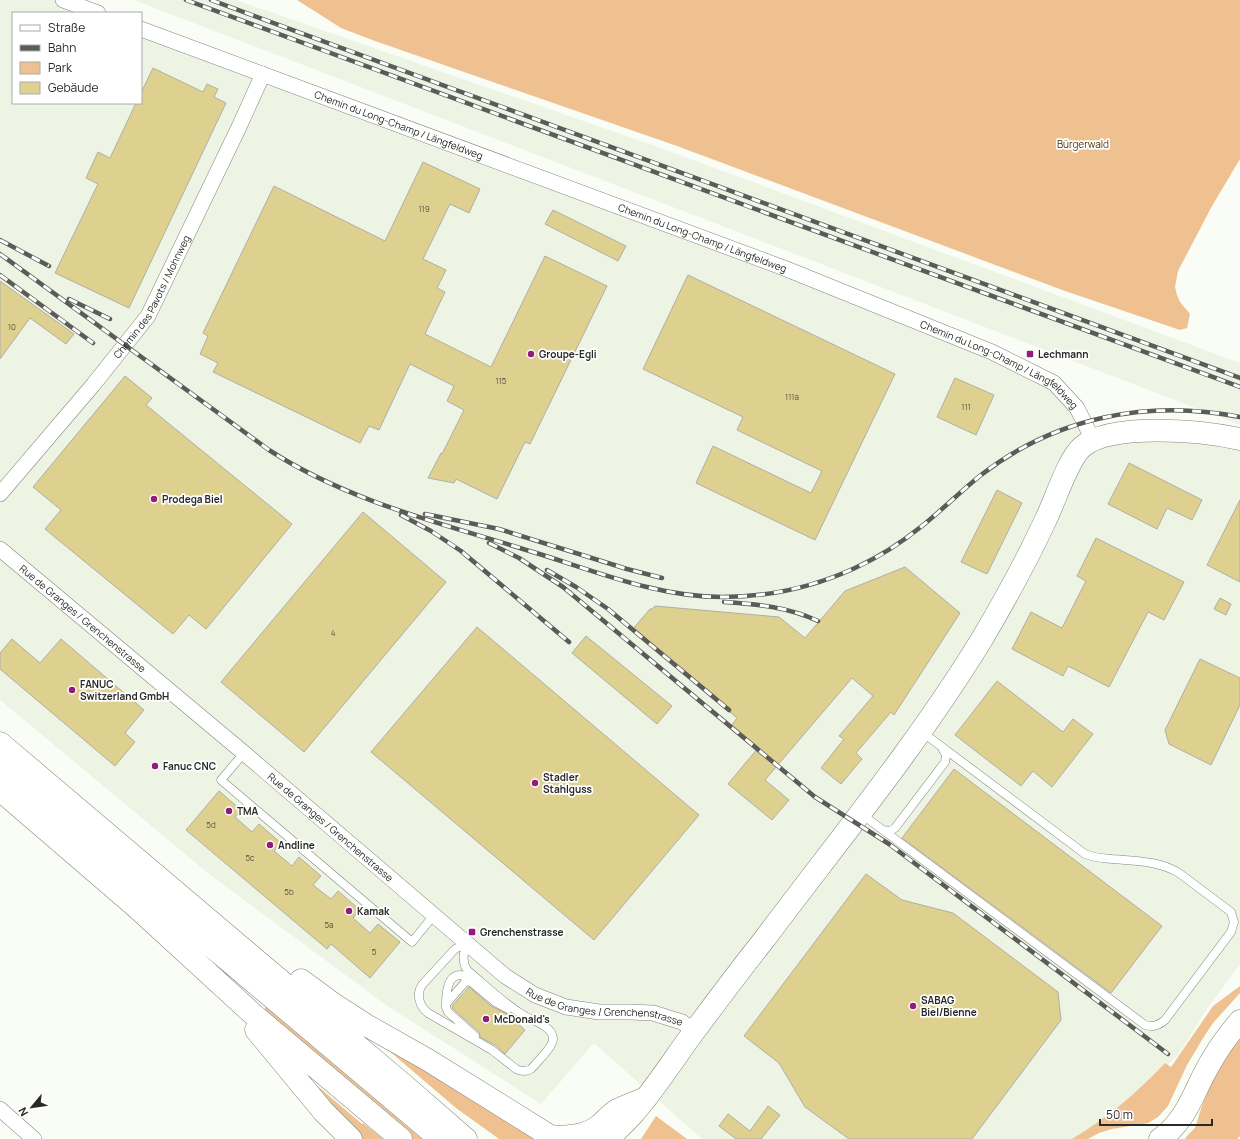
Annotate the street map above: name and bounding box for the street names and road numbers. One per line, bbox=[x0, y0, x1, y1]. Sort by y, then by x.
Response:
street label: Chemin du Long-Champ / Längfeldweg bbox=[312, 87, 485, 163]
street label: Chemin du Long-Champ / Längfeldweg bbox=[616, 200, 789, 275]
street label: Chemin des Pavots / Mohnweg bbox=[110, 233, 193, 361]
street label: Chemin du Long-Champ / Längfeldweg bbox=[918, 317, 1081, 412]
street label: Rue de Granges / Grenchenstrasse bbox=[17, 561, 149, 675]
street label: Rue de Granges / Grenchenstrasse bbox=[265, 769, 396, 885]
street label: Rue de Granges / Grenchenstrasse bbox=[523, 984, 685, 1029]

